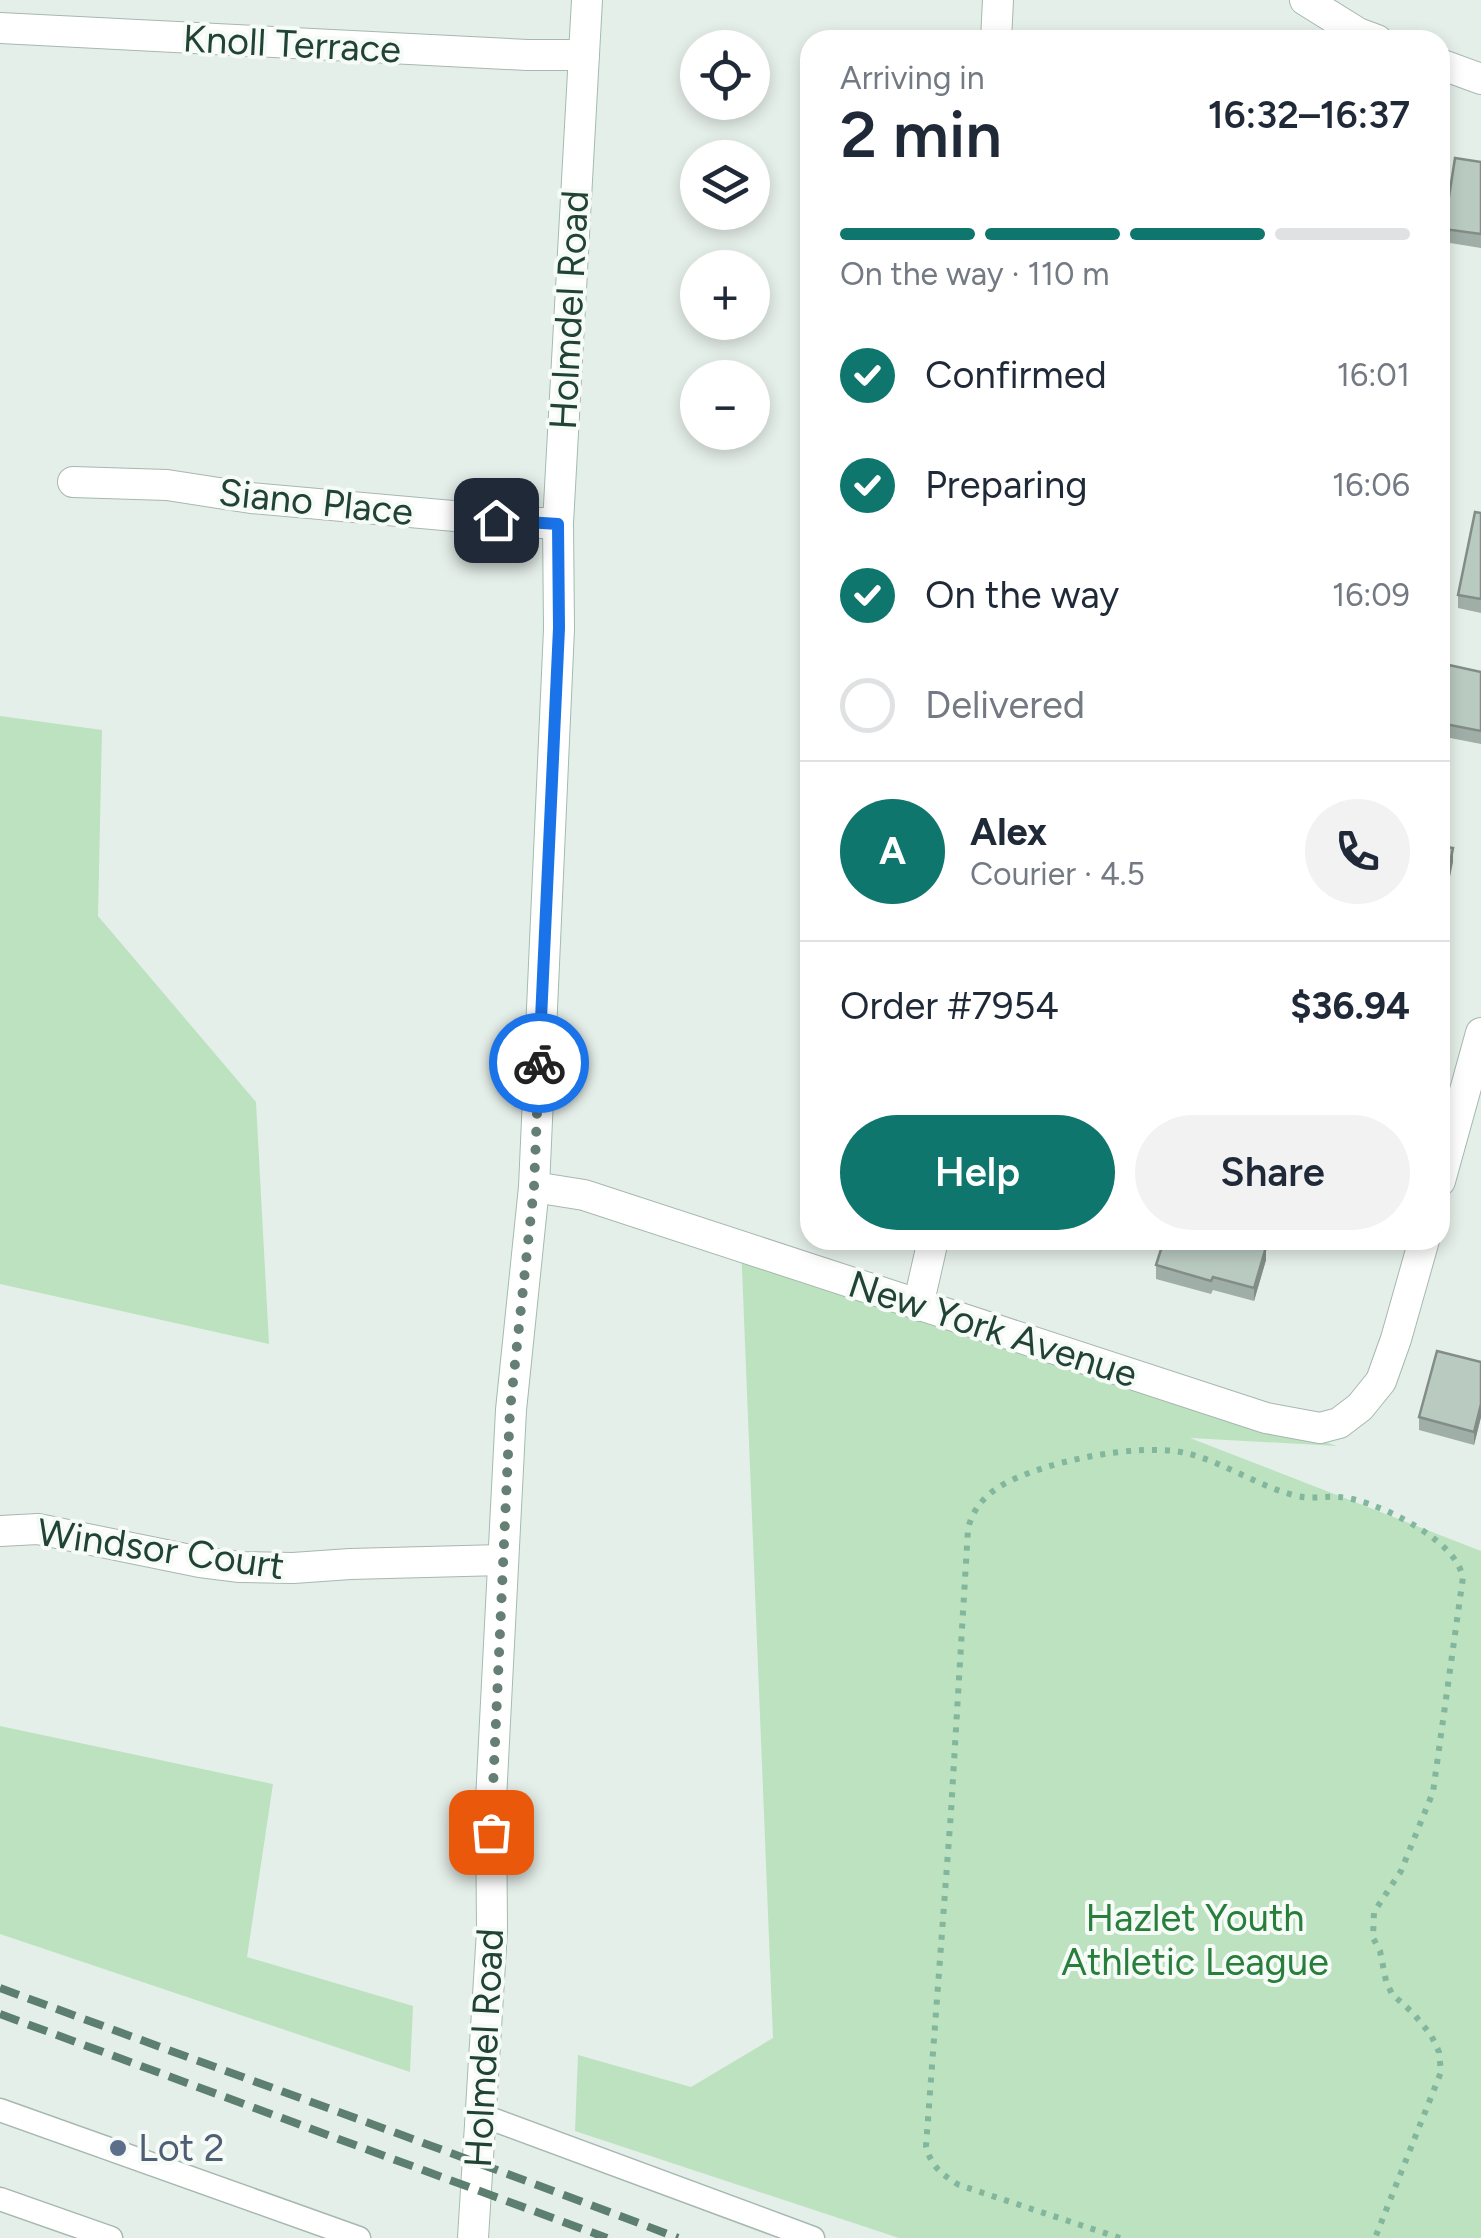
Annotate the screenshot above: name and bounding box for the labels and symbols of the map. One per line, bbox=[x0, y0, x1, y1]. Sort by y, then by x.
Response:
street label: Knoll Terrace bbox=[182, 15, 402, 73]
street label: Holmdel Road bbox=[540, 189, 598, 431]
street label: Siano Place bbox=[217, 469, 415, 535]
pin bbox=[454, 478, 539, 563]
courier bbox=[489, 1013, 589, 1113]
street label: New York Avenue bbox=[843, 1261, 1143, 1397]
street label: Windsor Court bbox=[35, 1509, 287, 1589]
pin bbox=[449, 1790, 534, 1875]
park label: Hazlet Youth Athletic League bbox=[1061, 1895, 1329, 1985]
street label: Holmdel Road bbox=[455, 1927, 513, 2169]
place label: Lot 2 bbox=[138, 2125, 225, 2171]
marker: Lot 2 bbox=[107, 2137, 129, 2159]

